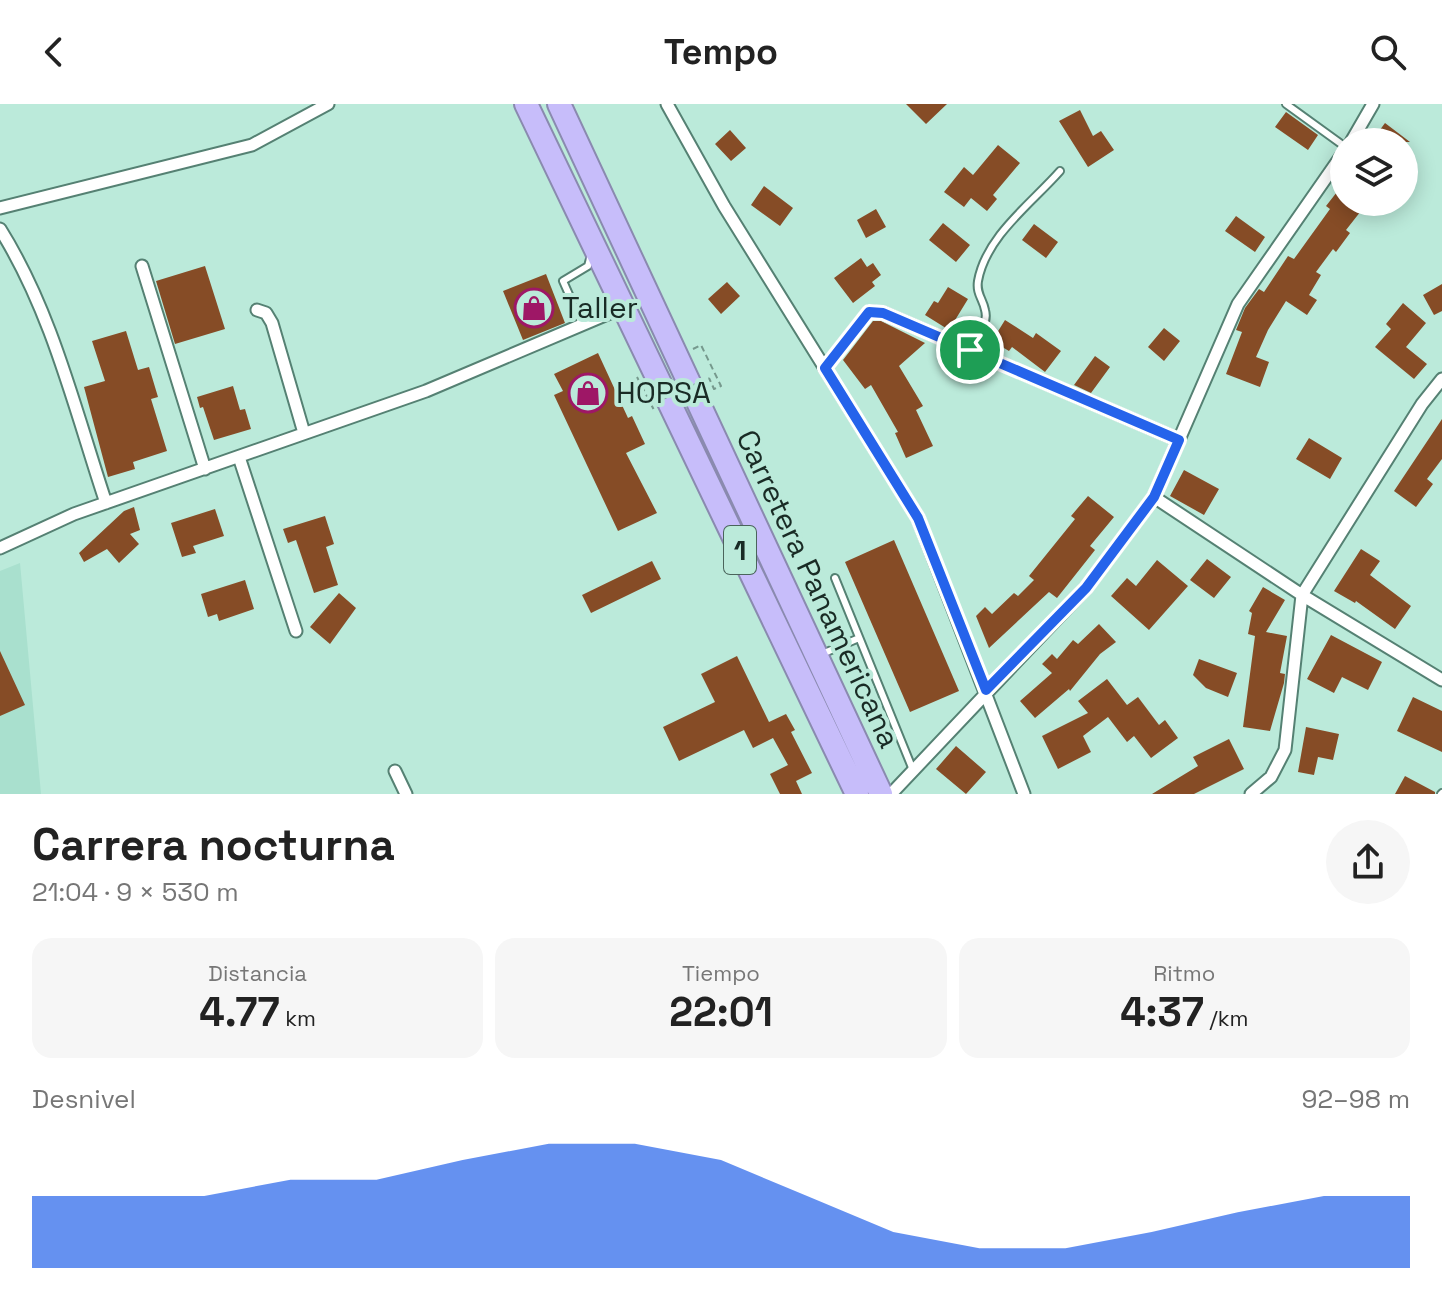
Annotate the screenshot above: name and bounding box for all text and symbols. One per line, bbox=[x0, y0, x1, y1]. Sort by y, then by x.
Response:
text: Tempo bbox=[664, 29, 778, 75]
icon: back bbox=[32, 30, 76, 74]
icon: search bbox=[1366, 30, 1410, 74]
map controls bbox=[1330, 128, 1418, 216]
button: layers bbox=[1330, 128, 1418, 216]
shop icon: Taller bbox=[513, 287, 555, 329]
place label: Taller bbox=[562, 288, 638, 327]
pin bbox=[936, 316, 1004, 384]
icon: arrive bbox=[948, 328, 992, 372]
shop icon: HOPSA bbox=[567, 372, 609, 414]
place label: HOPSA bbox=[616, 373, 711, 412]
street label: Carretera Panamericana bbox=[728, 424, 909, 754]
road number: 1 bbox=[724, 526, 756, 574]
text: Carrera nocturna bbox=[32, 817, 395, 873]
button: share bbox=[1326, 820, 1410, 904]
text: 21:04 · 9 × 530 m bbox=[32, 875, 239, 909]
text: Distancia bbox=[208, 959, 307, 987]
text: Tiempo bbox=[682, 959, 760, 987]
text: Ritmo bbox=[1153, 959, 1215, 987]
text: 4.77 bbox=[199, 987, 280, 1038]
text: 22:01 bbox=[669, 987, 773, 1038]
text: 4:37 bbox=[1120, 987, 1204, 1038]
text: km bbox=[280, 1004, 316, 1032]
text: /km bbox=[1204, 1004, 1249, 1032]
text: Desnivel bbox=[32, 1082, 136, 1116]
text: 92–98 m bbox=[1302, 1082, 1410, 1116]

